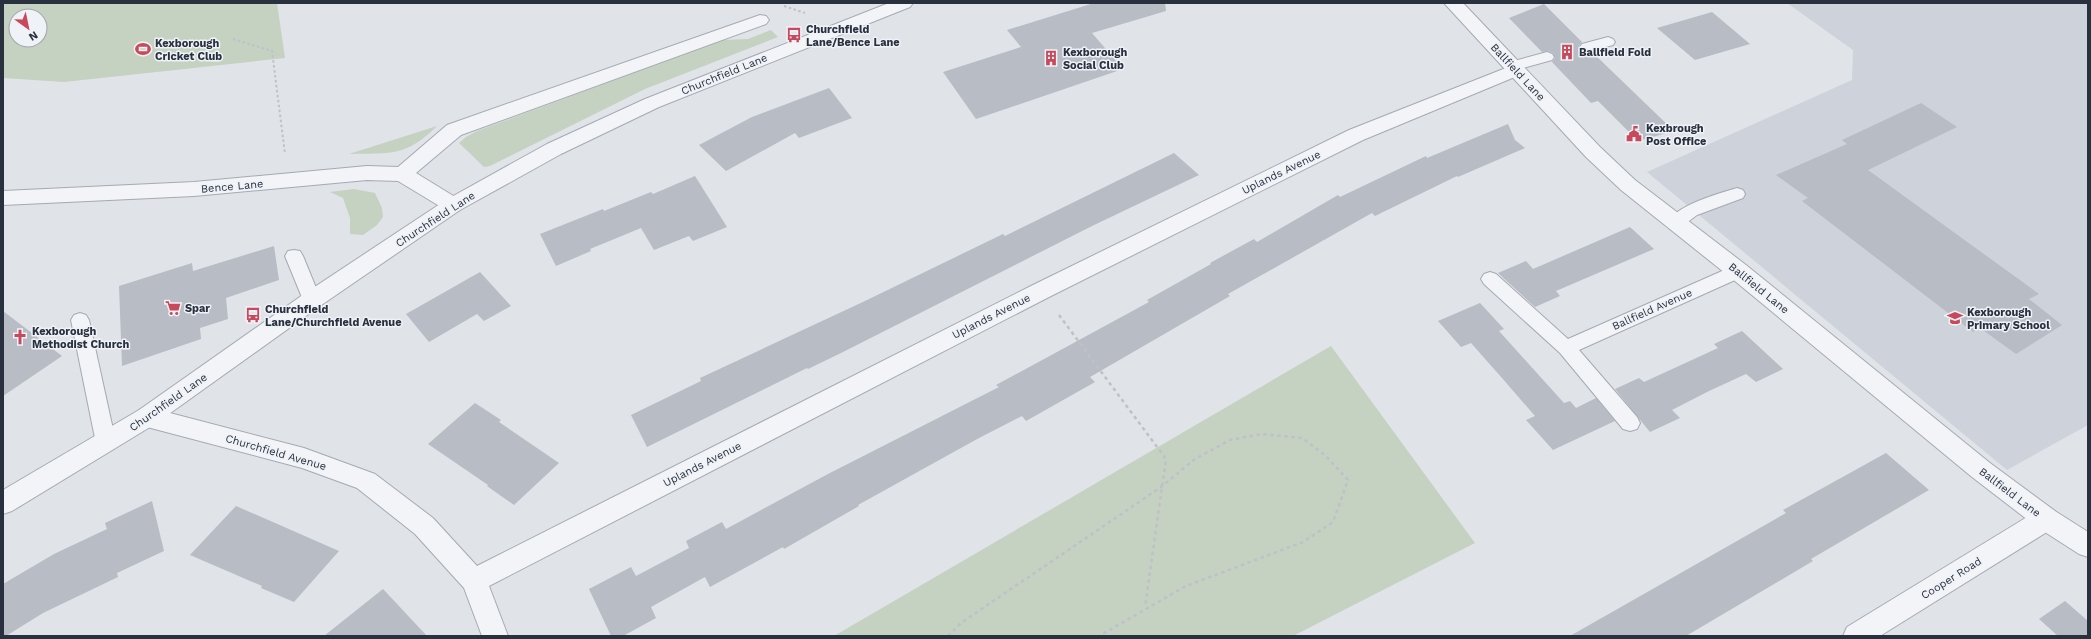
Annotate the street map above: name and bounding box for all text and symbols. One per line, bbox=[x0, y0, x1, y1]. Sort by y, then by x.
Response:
north arrow bbox=[8, 8, 48, 48]
place label: Churchfield Lane/Bence Lane bbox=[806, 23, 900, 49]
bus stop icon: Churchfield Lane/Bence Lane bbox=[785, 26, 803, 44]
text: N bbox=[26, 28, 40, 44]
place label: Kexborough Cricket Club bbox=[155, 37, 222, 63]
sports icon: Kexborough Cricket Club bbox=[134, 40, 152, 58]
street label: Ballfield Lane bbox=[1488, 41, 1548, 104]
building icon: Ballfield Fold bbox=[1558, 43, 1576, 61]
place label: Kexborough Social Club bbox=[1063, 46, 1127, 72]
place label: Ballfield Fold bbox=[1579, 46, 1651, 59]
building icon: Kexborough Social Club bbox=[1042, 49, 1060, 67]
street label: Churchfield Lane bbox=[679, 51, 769, 98]
place label: Kexbrough Post Office bbox=[1646, 122, 1706, 148]
public building icon: Kexbrough Post Office bbox=[1625, 125, 1643, 143]
street label: Uplands Avenue bbox=[1240, 148, 1323, 197]
street label: Bence Lane bbox=[200, 177, 264, 196]
street label: Churchfield Lane bbox=[393, 189, 477, 250]
street label: Ballfield Lane bbox=[1726, 260, 1791, 317]
street label: Ballfield Avenue bbox=[1610, 286, 1694, 333]
street label: Uplands Avenue bbox=[950, 291, 1032, 342]
supermarket icon: Spar bbox=[164, 299, 182, 317]
place label: Spar bbox=[185, 302, 210, 315]
place label: Churchfield Lane/Churchfield Avenue bbox=[265, 303, 402, 329]
bus stop icon: Churchfield Lane/Churchfield Avenue bbox=[244, 306, 262, 324]
place label: Kexborough Primary School bbox=[1967, 306, 2050, 332]
school or university icon: Kexborough Primary School bbox=[1946, 309, 1964, 327]
place label: Kexborough Methodist Church bbox=[32, 325, 130, 351]
church icon: Kexborough Methodist Church bbox=[11, 328, 29, 346]
street label: Churchfield Lane bbox=[127, 371, 210, 434]
street label: Churchfield Avenue bbox=[224, 432, 328, 473]
street label: Uplands Avenue bbox=[661, 439, 743, 490]
street label: Ballfield Lane bbox=[1976, 465, 2043, 520]
street label: Cooper Road bbox=[1919, 555, 1984, 602]

